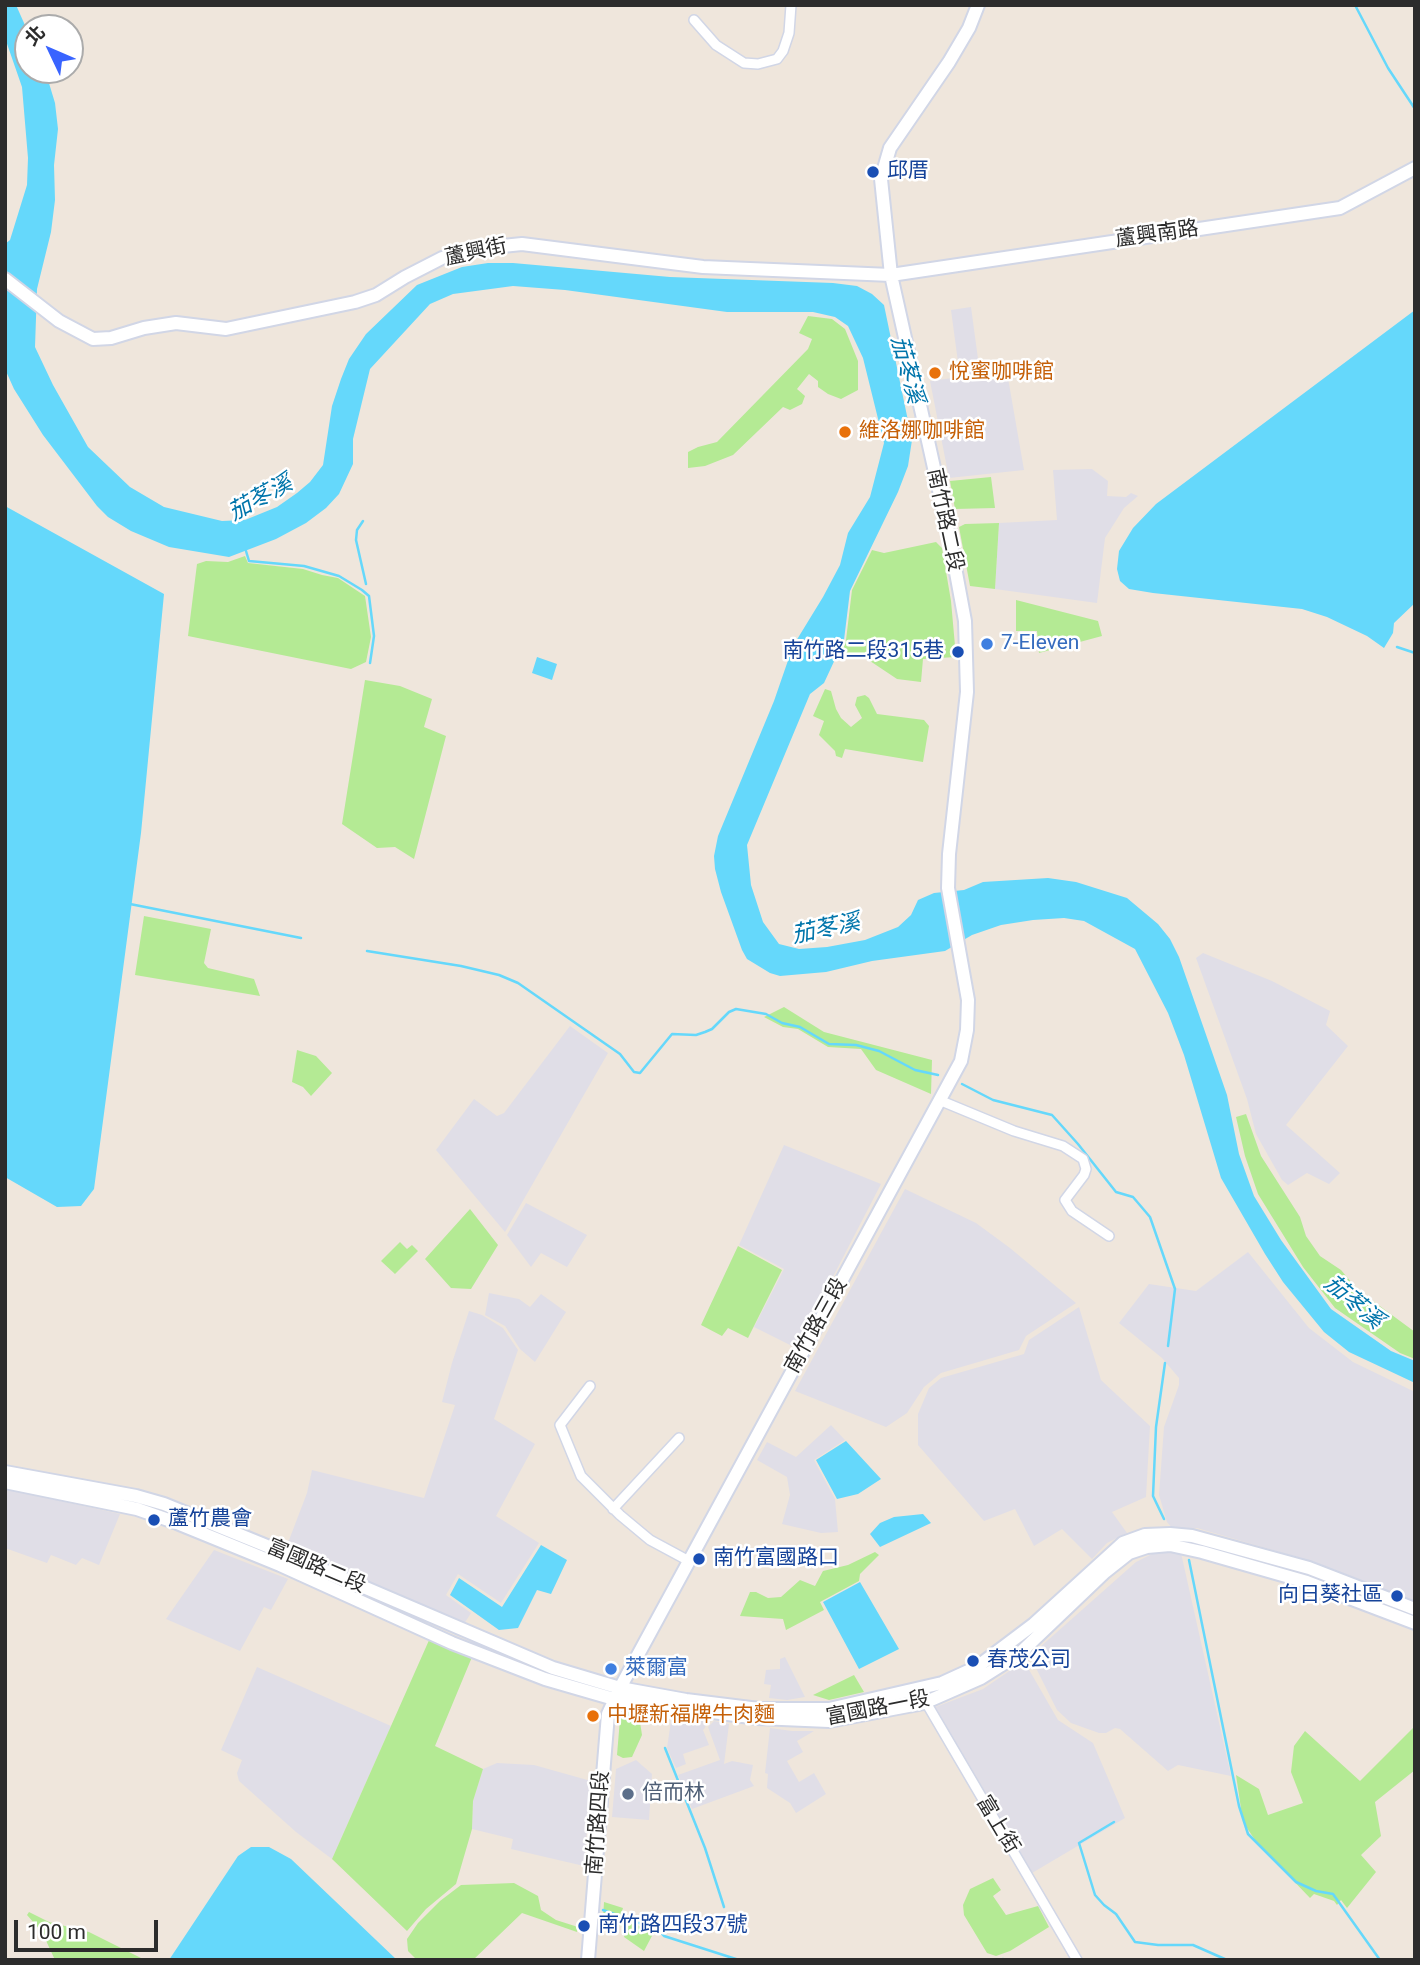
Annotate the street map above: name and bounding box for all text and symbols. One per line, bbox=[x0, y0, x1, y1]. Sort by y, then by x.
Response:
north arrow bbox=[14, 14, 84, 84]
text: 北 bbox=[20, 21, 50, 50]
place label: 邱厝 bbox=[887, 159, 929, 185]
marker: 邱厝 bbox=[865, 164, 881, 180]
street label: 蘆興南路 bbox=[1114, 217, 1200, 253]
street label: 蘆興街 bbox=[443, 234, 509, 272]
water label: 茄苳溪 bbox=[884, 333, 928, 407]
place label: 悅蜜咖啡館 bbox=[949, 360, 1054, 386]
marker: 悅蜜咖啡館 bbox=[927, 365, 943, 381]
place label: 維洛娜咖啡館 bbox=[859, 419, 985, 445]
marker: 維洛娜咖啡館 bbox=[837, 424, 853, 440]
street label: 南竹路二段 bbox=[921, 466, 967, 574]
water label: 茄苳溪 bbox=[224, 470, 298, 528]
place label: 7-Eleven bbox=[1001, 631, 1079, 657]
marker: 7-Eleven bbox=[979, 636, 995, 652]
place label: 南竹路二段315巷 bbox=[783, 639, 944, 665]
marker: 南竹路二段315巷 bbox=[950, 644, 966, 660]
water label: 茄苳溪 bbox=[789, 909, 863, 951]
water label: 茄苳溪 bbox=[1318, 1270, 1388, 1336]
street label: 南竹路三段 bbox=[781, 1274, 853, 1378]
place label: 蘆竹農會 bbox=[168, 1507, 252, 1533]
marker: 蘆竹農會 bbox=[146, 1512, 162, 1528]
street label: 富國路二段 bbox=[263, 1535, 369, 1599]
place label: 南竹富國路口 bbox=[713, 1546, 839, 1572]
marker: 南竹富國路口 bbox=[691, 1551, 707, 1567]
place label: 向日葵社區 bbox=[1278, 1583, 1383, 1609]
marker: 向日葵社區 bbox=[1389, 1588, 1405, 1604]
place label: 春茂公司 bbox=[987, 1648, 1071, 1674]
marker: 春茂公司 bbox=[965, 1653, 981, 1669]
place label: 萊爾富 bbox=[625, 1656, 688, 1682]
marker: 萊爾富 bbox=[603, 1661, 619, 1677]
street label: 富國路一段 bbox=[824, 1687, 932, 1731]
place label: 中壢新福牌牛肉麵 bbox=[607, 1703, 775, 1729]
marker: 中壢新福牌牛肉麵 bbox=[585, 1708, 601, 1724]
street label: 南竹路四段 bbox=[583, 1770, 615, 1876]
place label: 倍而林 bbox=[642, 1781, 705, 1807]
marker: 倍而林 bbox=[620, 1786, 636, 1802]
street label: 富上街 bbox=[970, 1792, 1024, 1858]
scale bar bbox=[18, 1906, 161, 1950]
place label: 南竹路四段37號 bbox=[598, 1913, 748, 1939]
marker: 南竹路四段37號 bbox=[576, 1918, 592, 1934]
text: 100 m bbox=[27, 1920, 86, 1944]

